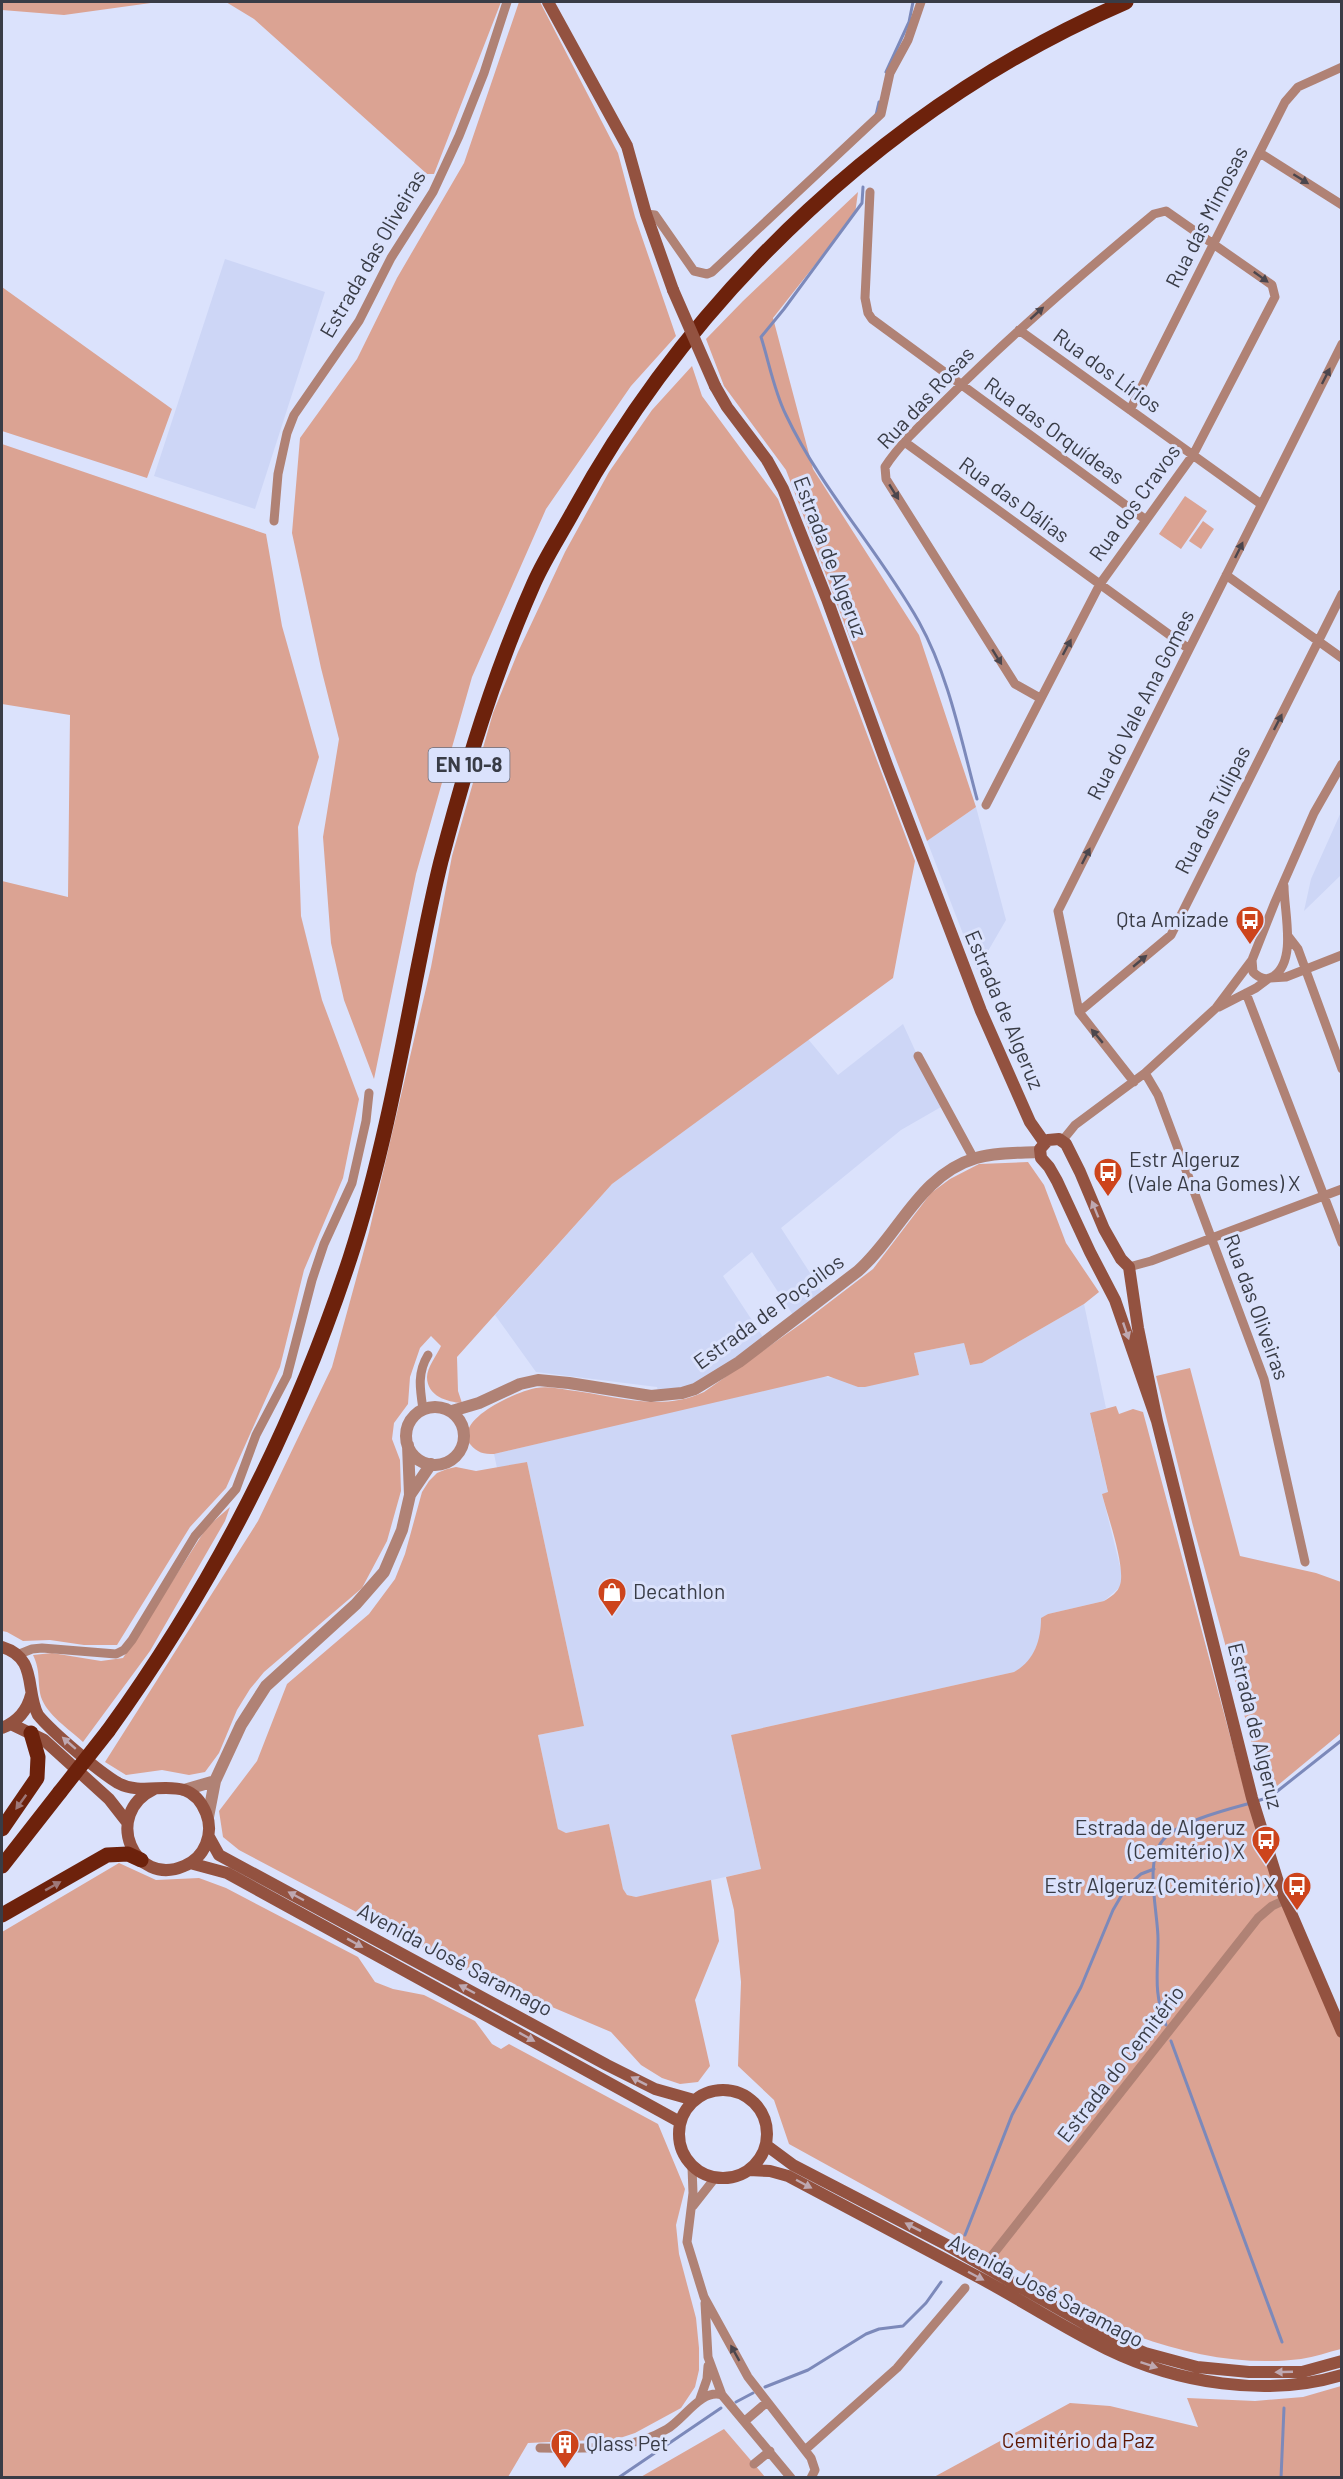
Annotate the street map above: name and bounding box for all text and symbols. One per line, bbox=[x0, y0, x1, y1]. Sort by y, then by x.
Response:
street label: Rua das Mimosas bbox=[1159, 141, 1252, 291]
street label: Estrada das Oliveiras bbox=[313, 165, 430, 342]
one-way arrow bbox=[1292, 173, 1308, 185]
one-way arrow bbox=[1254, 271, 1269, 283]
one-way arrow bbox=[1029, 306, 1044, 320]
street label: Rua dos Lírios bbox=[1049, 322, 1167, 417]
street label: Rua das Rosas bbox=[871, 341, 979, 453]
one-way arrow bbox=[1321, 367, 1330, 384]
street label: Rua das Orquídeas bbox=[980, 371, 1130, 489]
street label: Rua dos Cravos bbox=[1083, 439, 1185, 565]
street label: Rua das Dálias bbox=[955, 450, 1075, 547]
street label: Estrada de Algeruz bbox=[789, 472, 874, 640]
one-way arrow bbox=[888, 484, 899, 500]
one-way arrow bbox=[1233, 541, 1243, 559]
street label: Rua do Vale Ana Gomes bbox=[1081, 605, 1198, 804]
one-way arrow bbox=[1062, 638, 1072, 655]
one-way arrow bbox=[992, 649, 1003, 665]
one-way arrow bbox=[1272, 713, 1282, 731]
street label: Rua das Túlipas bbox=[1169, 741, 1255, 878]
road number: EN 10-8 bbox=[428, 748, 510, 782]
one-way arrow bbox=[1081, 847, 1091, 864]
bus stop icon: Qta Amizade bbox=[1234, 904, 1266, 946]
place label: Qta Amizade bbox=[1116, 906, 1229, 931]
street label: Estrada de Algeruz bbox=[961, 926, 1050, 1093]
one-way arrow bbox=[1132, 955, 1147, 968]
one-way arrow bbox=[1091, 1029, 1103, 1044]
place label: Estr Algeruz (Vale Ana Gomes) X bbox=[1128, 1146, 1300, 1195]
bus stop icon: Estr Algeruz (Vale Ana Gomes) X bbox=[1092, 1156, 1124, 1198]
one-way arrow bbox=[1090, 1200, 1099, 1218]
street label: Rua das Oliveiras bbox=[1219, 1230, 1295, 1383]
street label: Estrada de Poçoilos bbox=[688, 1248, 848, 1374]
one-way arrow bbox=[1122, 1322, 1132, 1340]
shop icon: Decathlon bbox=[596, 1576, 628, 1618]
place label: Decathlon bbox=[633, 1578, 725, 1603]
street label: Estrada de Algeruz bbox=[1224, 1640, 1289, 1811]
one-way arrow bbox=[62, 1737, 77, 1750]
one-way arrow bbox=[15, 1793, 27, 1809]
place label: Estrada de Algeruz (Cemitério) X bbox=[1075, 1814, 1245, 1863]
bus stop icon: Estrada de Algeruz (Cemitério) X bbox=[1250, 1824, 1282, 1866]
bus stop icon: Estr Algeruz (Cemitério) X bbox=[1281, 1870, 1313, 1912]
place label: Estr Algeruz (Cemitério) X bbox=[1044, 1872, 1276, 1897]
one-way arrow bbox=[44, 1881, 61, 1891]
one-way arrow bbox=[287, 1891, 304, 1901]
street label: Avenida José Saramago bbox=[354, 1897, 557, 2021]
one-way arrow bbox=[347, 1938, 364, 1948]
street label: Estrada do Cemitério bbox=[1051, 1980, 1189, 2146]
one-way arrow bbox=[458, 1984, 475, 1994]
one-way arrow bbox=[519, 2032, 536, 2042]
one-way arrow bbox=[630, 2076, 647, 2086]
one-way arrow bbox=[796, 2179, 813, 2189]
one-way arrow bbox=[905, 2223, 922, 2232]
street label: Avenida José Saramago bbox=[945, 2228, 1148, 2352]
one-way arrow bbox=[968, 2271, 985, 2281]
one-way arrow bbox=[730, 2345, 740, 2362]
one-way arrow bbox=[1140, 2361, 1158, 2371]
one-way arrow bbox=[1275, 2368, 1294, 2377]
park label: Cemitério da Paz bbox=[1002, 2427, 1154, 2452]
building icon: Qlass Pet bbox=[549, 2428, 581, 2470]
place label: Qlass Pet bbox=[586, 2430, 669, 2455]

